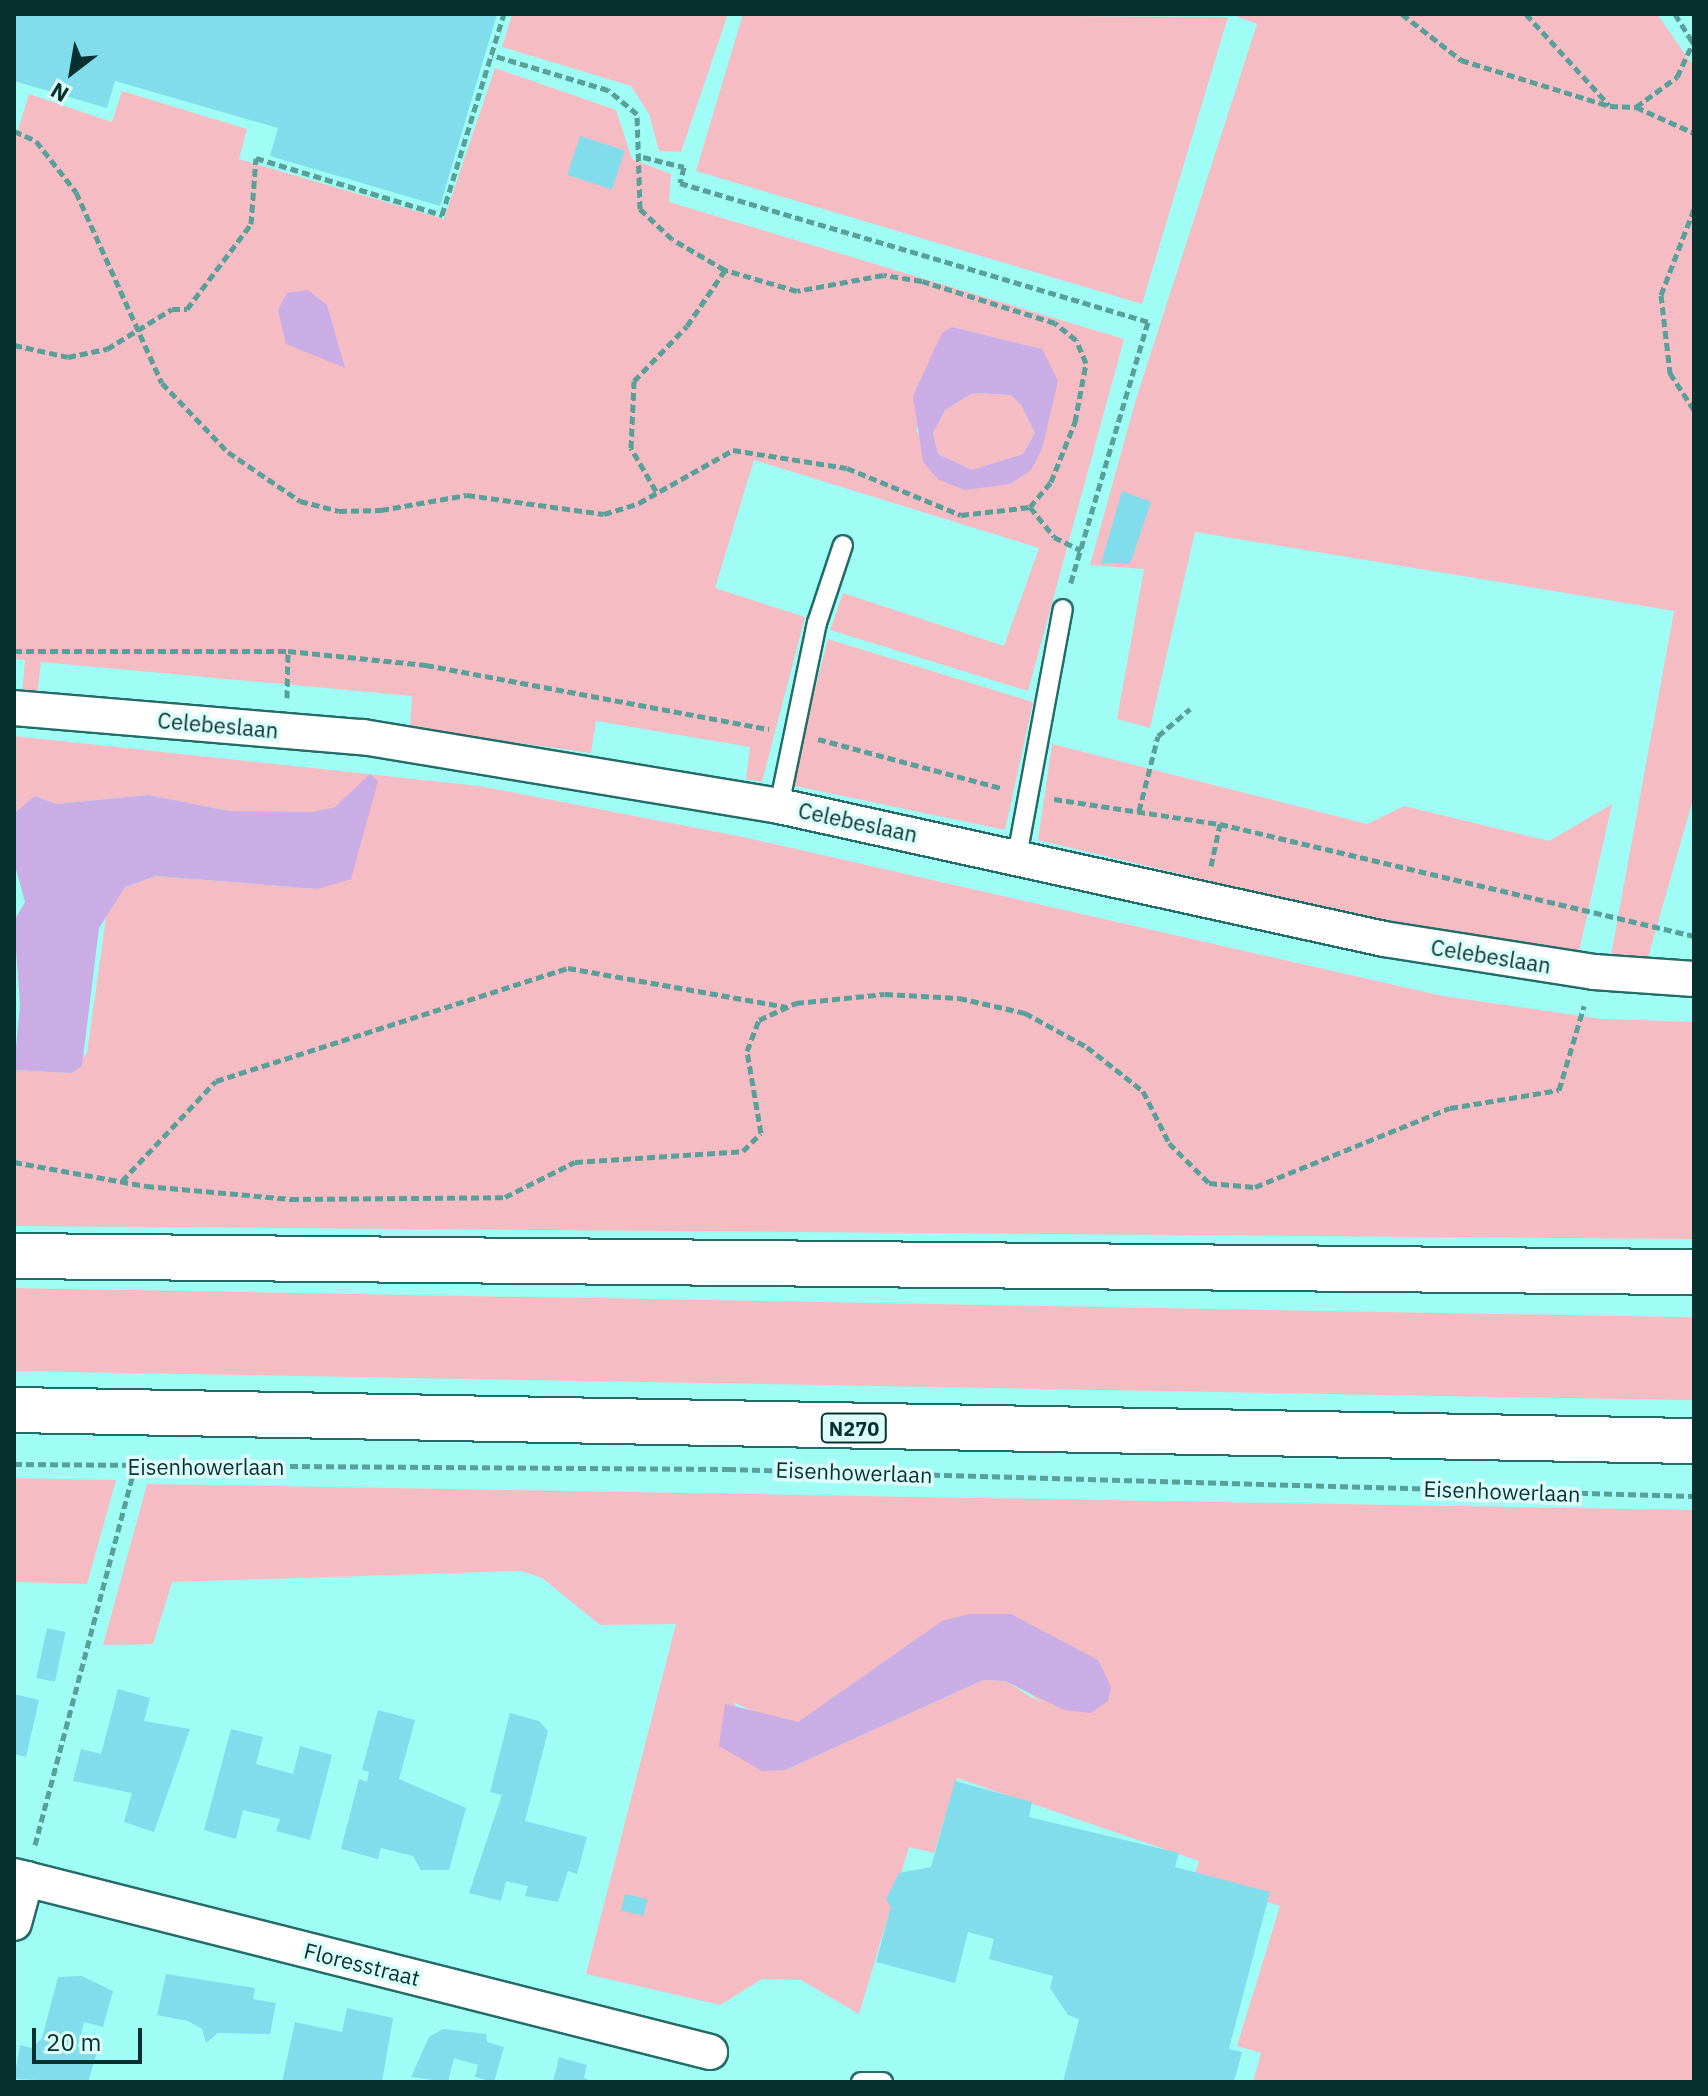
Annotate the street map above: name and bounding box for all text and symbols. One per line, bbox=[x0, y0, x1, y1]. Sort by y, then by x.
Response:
north arrow bbox=[32, 32, 112, 112]
text: N bbox=[45, 76, 74, 110]
street label: Celebeslaan bbox=[156, 707, 280, 743]
street label: Celebeslaan bbox=[796, 796, 920, 848]
street label: Celebeslaan bbox=[1429, 933, 1553, 979]
road number: N270 bbox=[820, 1412, 888, 1444]
street label: Eisenhowerlaan bbox=[127, 1454, 285, 1480]
street label: Eisenhowerlaan bbox=[775, 1456, 933, 1488]
street label: Eisenhowerlaan bbox=[1423, 1475, 1581, 1507]
street label: Floresstraat bbox=[301, 1937, 423, 1991]
scale bar bbox=[36, 2012, 146, 2062]
text: 20 m bbox=[46, 2026, 101, 2058]

